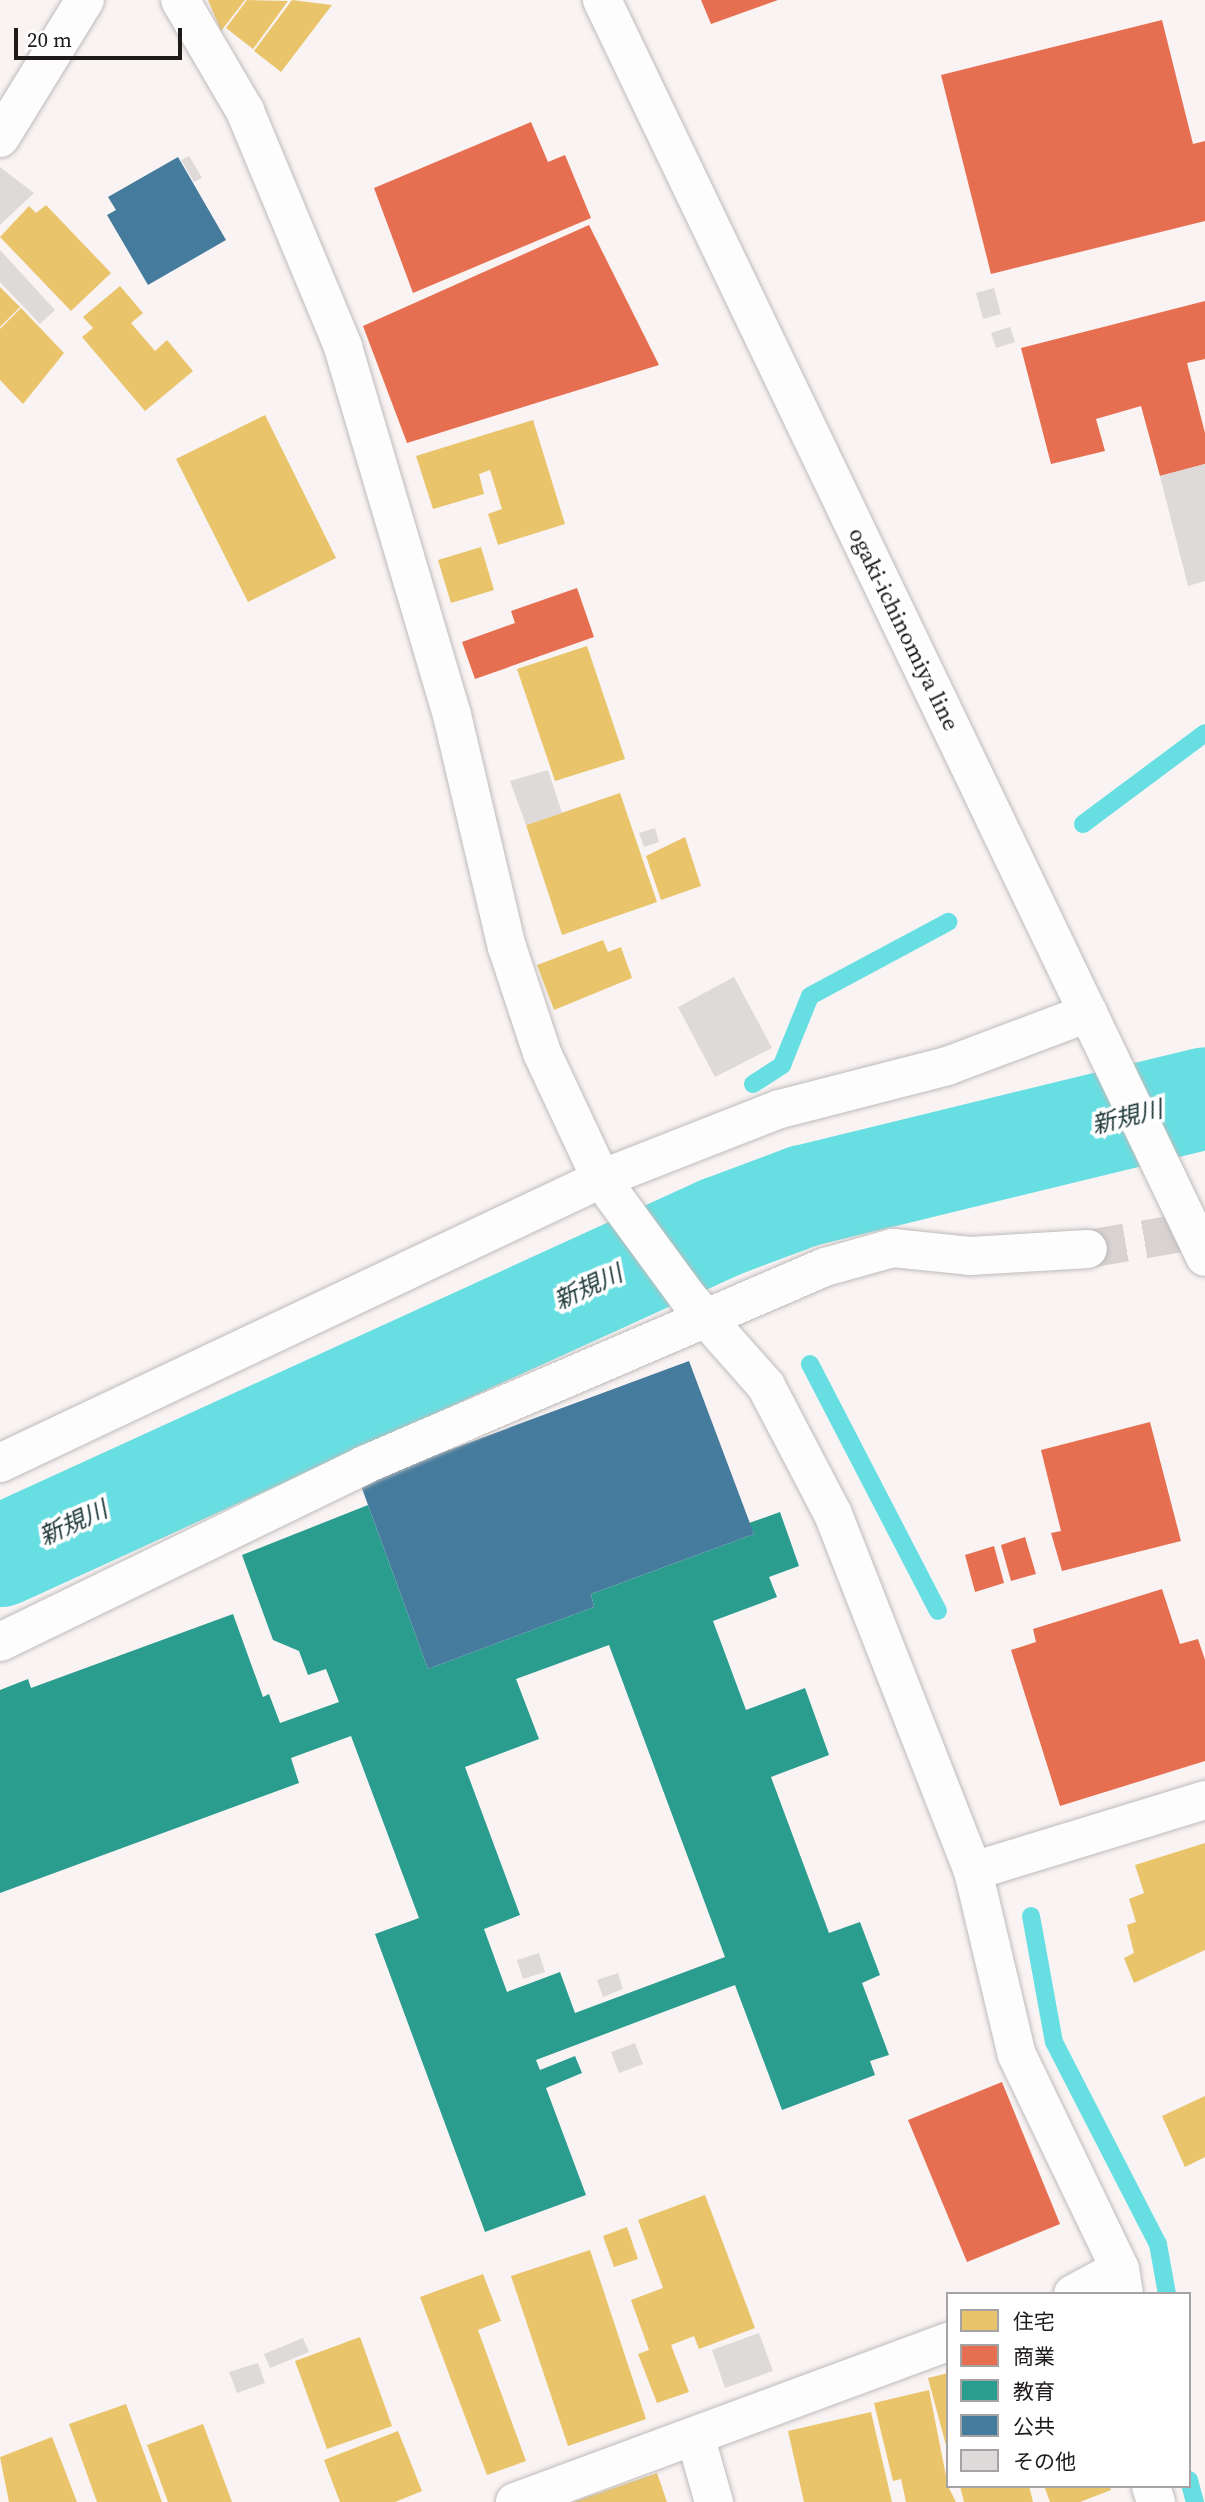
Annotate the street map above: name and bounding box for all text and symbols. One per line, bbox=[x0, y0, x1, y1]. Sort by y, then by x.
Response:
scale bar bbox=[18, 14, 186, 58]
text: 20 m bbox=[27, 25, 72, 54]
street label: ogaki-ichinomiya line bbox=[843, 523, 965, 735]
water label: 新規川 bbox=[1089, 1094, 1165, 1140]
water label: 新規川 bbox=[549, 1259, 627, 1315]
water label: 新規川 bbox=[34, 1495, 112, 1551]
legend bbox=[946, 2292, 1191, 2488]
text: 住宅 bbox=[1013, 2307, 1055, 2336]
text: 商業 bbox=[1013, 2342, 1055, 2371]
text: 教育 bbox=[1013, 2377, 1055, 2406]
text: 公共 bbox=[1013, 2412, 1055, 2441]
text: その他 bbox=[1013, 2447, 1076, 2476]

